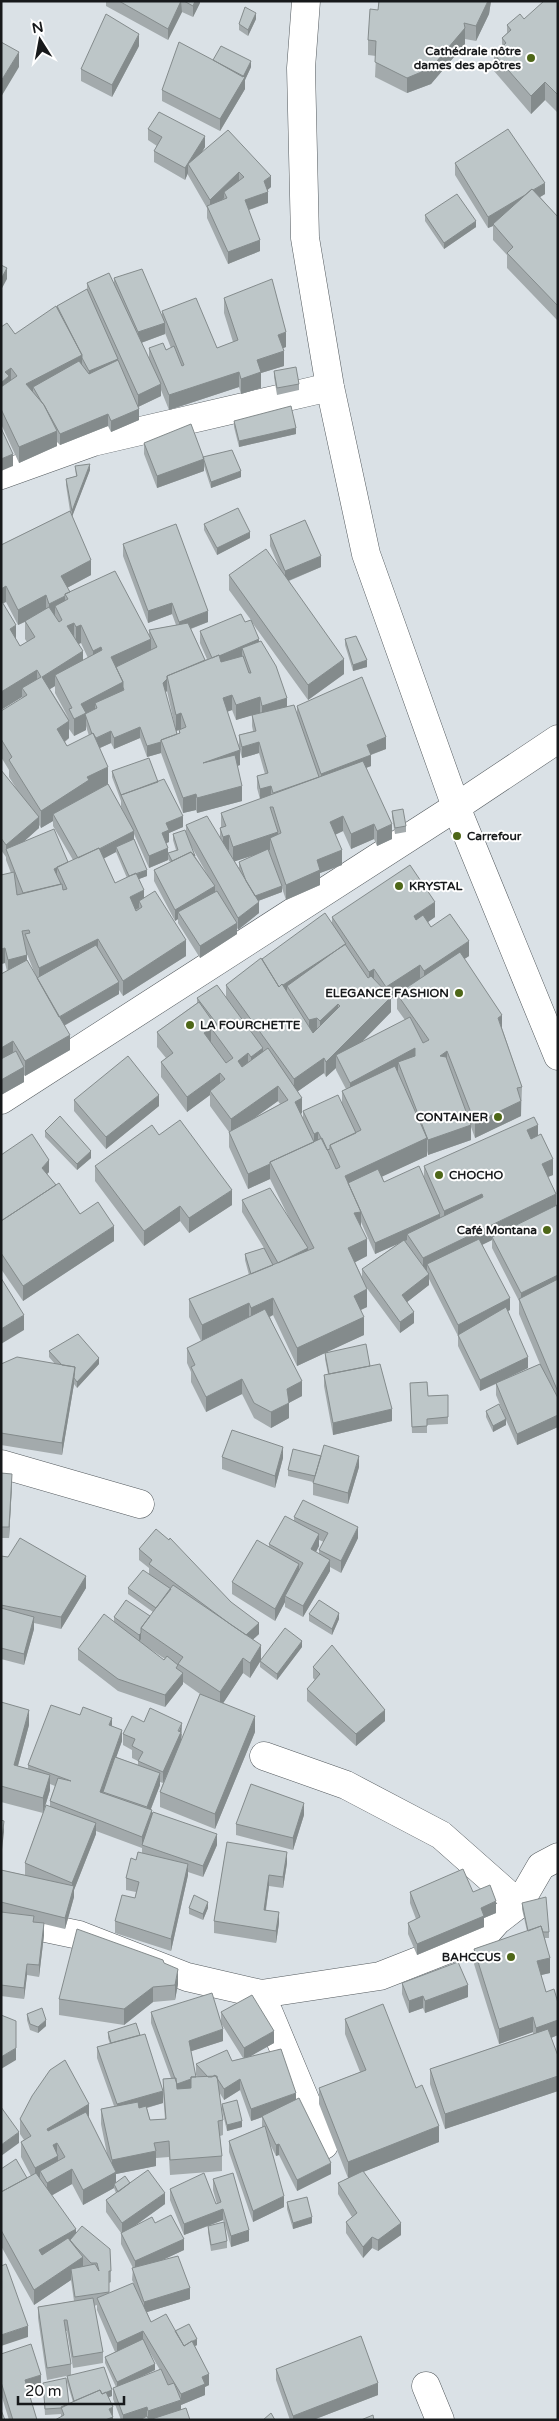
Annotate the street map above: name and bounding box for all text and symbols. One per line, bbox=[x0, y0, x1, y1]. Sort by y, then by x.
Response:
north arrow bbox=[15, 15, 65, 65]
text: N bbox=[30, 18, 45, 37]
place label: Cathédrale nôtre dames des apôtres bbox=[414, 44, 521, 73]
marker: Cathédrale nôtre dames des apôtres bbox=[525, 52, 537, 64]
place label: Carrefour bbox=[467, 829, 522, 843]
marker: Carrefour bbox=[451, 830, 463, 842]
place label: KRYSTAL bbox=[409, 879, 463, 893]
marker: KRYSTAL bbox=[393, 880, 405, 892]
place label: ELEGANCE FASHION bbox=[325, 986, 449, 1000]
marker: ELEGANCE FASHION bbox=[453, 987, 465, 999]
place label: LA FOURCHETTE bbox=[200, 1018, 301, 1032]
marker: LA FOURCHETTE bbox=[184, 1019, 196, 1031]
place label: CONTAINER bbox=[416, 1110, 488, 1124]
marker: CONTAINER bbox=[492, 1111, 504, 1123]
place label: CHOCHO bbox=[449, 1168, 504, 1182]
marker: CHOCHO bbox=[433, 1169, 445, 1181]
place label: Café Montana bbox=[457, 1223, 537, 1237]
marker: Café Montana bbox=[541, 1224, 553, 1236]
place label: BAHCCUS bbox=[442, 1950, 502, 1964]
marker: BAHCCUS bbox=[505, 1951, 517, 1963]
scale bar bbox=[18, 2374, 124, 2406]
text: 20 m bbox=[25, 2382, 62, 2400]

